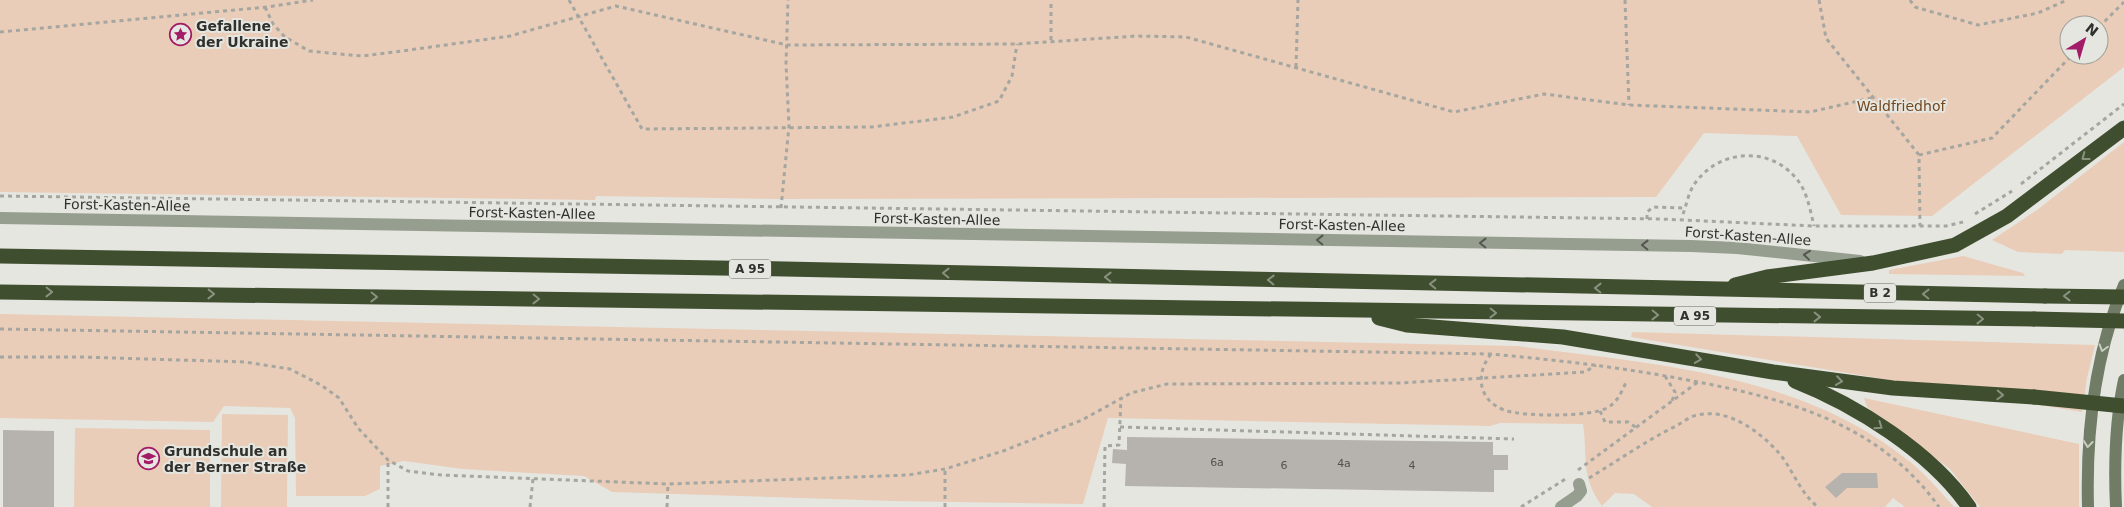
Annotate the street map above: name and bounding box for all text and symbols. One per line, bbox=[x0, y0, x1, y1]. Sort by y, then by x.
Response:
north arrow bbox=[2059, 15, 2109, 65]
place label: Gefallene der Ukraine bbox=[196, 18, 289, 50]
text: N bbox=[2082, 20, 2102, 40]
place icon: Gefallene der Ukraine bbox=[168, 22, 192, 46]
park label: Waldfriedhof bbox=[1857, 98, 1946, 114]
one-way arrow bbox=[2081, 151, 2091, 160]
street label: Forst-Kasten-Allee bbox=[63, 196, 191, 214]
street label: Forst-Kasten-Allee bbox=[468, 204, 596, 222]
street label: Forst-Kasten-Allee bbox=[873, 210, 1001, 228]
street label: Forst-Kasten-Allee bbox=[1278, 216, 1406, 234]
street label: Forst-Kasten-Allee bbox=[1684, 224, 1812, 248]
one-way arrow bbox=[1316, 235, 1324, 245]
one-way arrow bbox=[1478, 237, 1486, 248]
one-way arrow bbox=[1641, 240, 1648, 250]
one-way arrow bbox=[1803, 250, 1811, 261]
road number: A 95 bbox=[729, 260, 771, 278]
one-way arrow bbox=[942, 268, 950, 278]
one-way arrow bbox=[1104, 271, 1112, 282]
one-way arrow bbox=[1267, 275, 1275, 286]
one-way arrow bbox=[1429, 279, 1437, 289]
one-way arrow bbox=[1593, 283, 1601, 293]
road number: B 2 bbox=[1864, 284, 1896, 302]
one-way arrow bbox=[45, 287, 53, 298]
one-way arrow bbox=[207, 289, 215, 300]
one-way arrow bbox=[1922, 289, 1930, 299]
one-way arrow bbox=[370, 291, 378, 302]
one-way arrow bbox=[2063, 291, 2070, 301]
one-way arrow bbox=[532, 293, 540, 304]
road number: A 95 bbox=[1674, 306, 1716, 326]
one-way arrow bbox=[1489, 308, 1497, 318]
one-way arrow bbox=[1652, 310, 1659, 320]
one-way arrow bbox=[1814, 312, 1822, 322]
one-way arrow bbox=[1976, 314, 1984, 324]
one-way arrow bbox=[2099, 344, 2109, 352]
one-way arrow bbox=[1694, 354, 1702, 364]
one-way arrow bbox=[1835, 375, 1843, 386]
one-way arrow bbox=[1997, 390, 2005, 400]
one-way arrow bbox=[1873, 420, 1882, 429]
one-way arrow bbox=[2083, 440, 2094, 448]
place label: Grundschule an der Berner Straße bbox=[164, 443, 306, 475]
school or university icon: Grundschule an der Berner Straße bbox=[136, 447, 160, 471]
house number: 6a bbox=[1210, 456, 1224, 469]
house number: 4a bbox=[1337, 457, 1351, 470]
house number: 6 bbox=[1281, 459, 1288, 472]
house number: 4 bbox=[1409, 459, 1416, 472]

